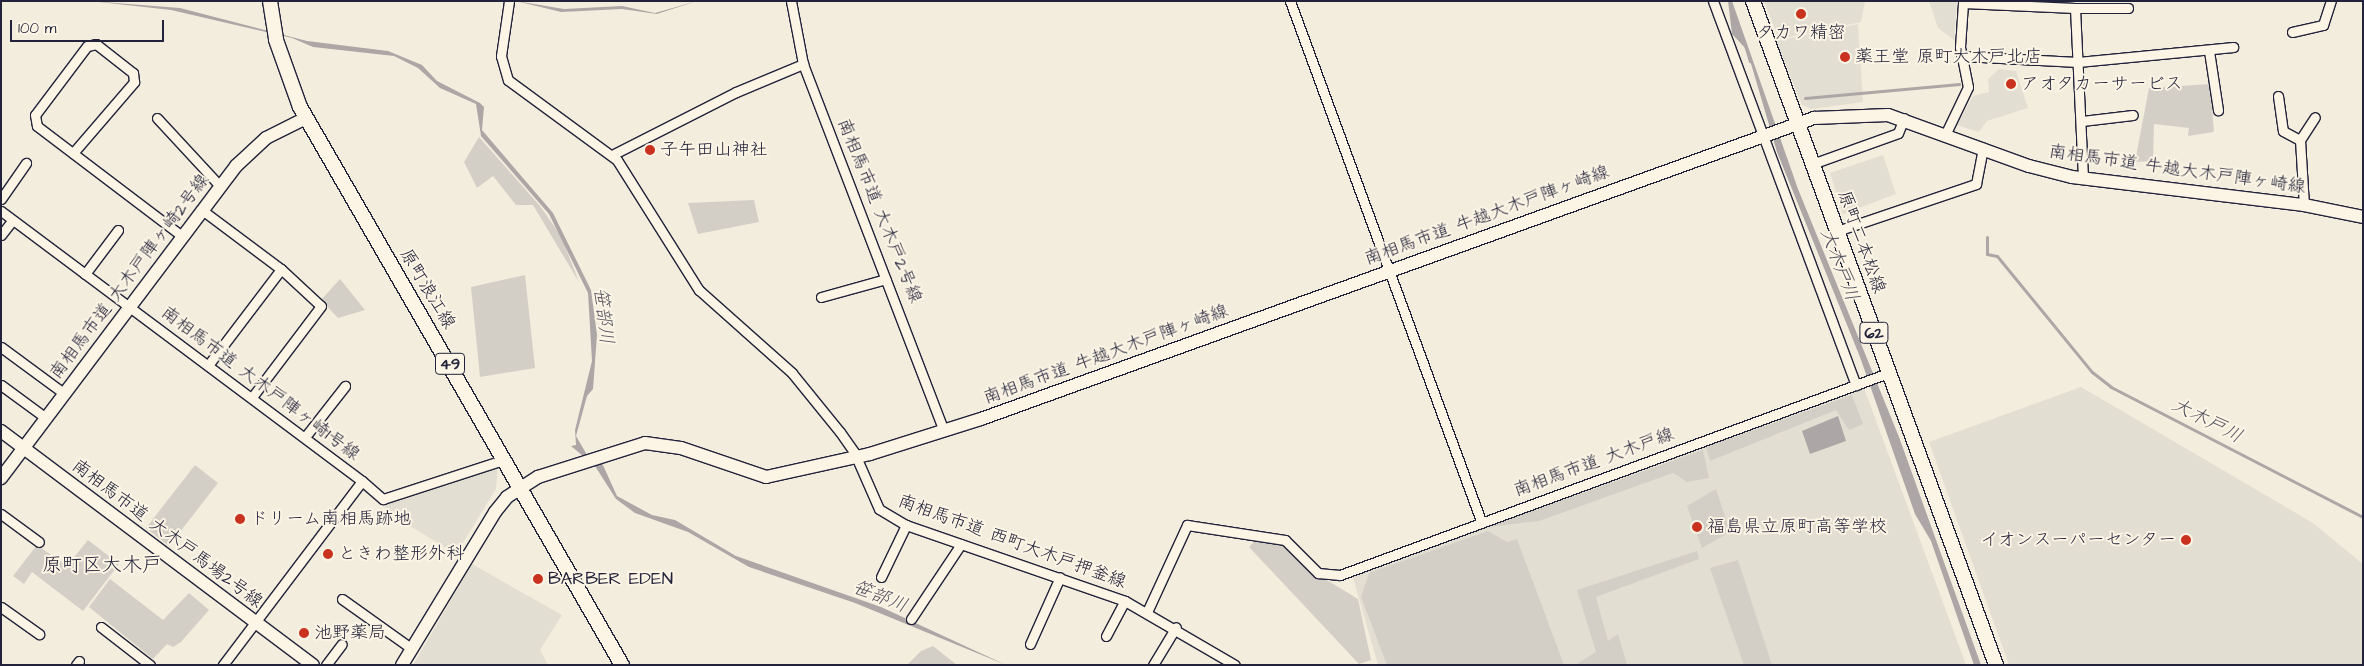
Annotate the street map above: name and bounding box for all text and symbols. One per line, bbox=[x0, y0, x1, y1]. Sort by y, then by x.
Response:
marker: タカワ精密 bbox=[1795, 8, 1807, 20]
scale bar bbox=[12, 10, 166, 42]
text: 100 m bbox=[18, 18, 57, 39]
place label: タカワ精密 bbox=[1756, 22, 1846, 44]
place label: 薬王堂 原町大木戸北店 bbox=[1855, 46, 2042, 68]
marker: 薬王堂 原町大木戸北店 bbox=[1839, 51, 1851, 63]
place label: アオタカーサービス bbox=[2021, 73, 2183, 95]
marker: アオタカーサービス bbox=[2005, 78, 2017, 90]
street label: 南相馬市道 大木戸2号線 bbox=[832, 115, 926, 307]
place label: 子午田山神社 bbox=[660, 139, 768, 161]
street label: 南相馬市道 牛越大木戸陣ヶ崎線 bbox=[2047, 141, 2307, 199]
marker: 子午田山神社 bbox=[644, 144, 656, 156]
street label: 南相馬市道 牛越大木戸陣ヶ崎線 bbox=[1362, 162, 1612, 270]
street label: 南相馬市道 大木戸陣ヶ崎2号線 bbox=[46, 170, 214, 384]
street label: 原町二本松線 bbox=[1832, 188, 1890, 296]
water label: 大木戸川 bbox=[1815, 225, 1863, 305]
street label: 原町浪江線 bbox=[395, 245, 459, 333]
water label: 笹部川 bbox=[588, 286, 618, 346]
street label: 南相馬市道 牛越大木戸陣ヶ崎線 bbox=[981, 301, 1231, 409]
street label: 南相馬市道 大木戸陣ヶ崎1号線 bbox=[156, 302, 364, 466]
road number: 62 bbox=[1859, 319, 1889, 346]
road number: 49 bbox=[435, 350, 465, 378]
water label: 大木戸川 bbox=[2168, 394, 2246, 448]
street label: 南相馬市道 大木戸線 bbox=[1511, 424, 1677, 502]
street label: 南相馬市道 大木戸馬場2号線 bbox=[67, 455, 267, 613]
street label: 南相馬市道 西町大木戸押釜線 bbox=[895, 491, 1129, 593]
place label: ドリーム南相馬跡地 bbox=[250, 508, 412, 530]
marker: ドリーム南相馬跡地 bbox=[234, 513, 246, 525]
place label: 福島県立原町高等学校 bbox=[1707, 516, 1887, 538]
marker: 福島県立原町高等学校 bbox=[1691, 521, 1703, 533]
place label: イオンスーパーセンター bbox=[1979, 529, 2176, 551]
marker: イオンスーパーセンター bbox=[2180, 534, 2192, 546]
place label: ときわ整形外科 bbox=[338, 543, 464, 565]
marker: ときわ整形外科 bbox=[322, 548, 334, 560]
district label: 原町区大木戸 bbox=[42, 553, 162, 577]
place label: BARBER EDEN bbox=[548, 568, 673, 590]
marker: BARBER EDEN bbox=[532, 573, 544, 585]
water label: 笹部川 bbox=[849, 576, 911, 618]
place label: 池野薬局 bbox=[314, 622, 386, 644]
marker: 池野薬局 bbox=[298, 627, 310, 639]

